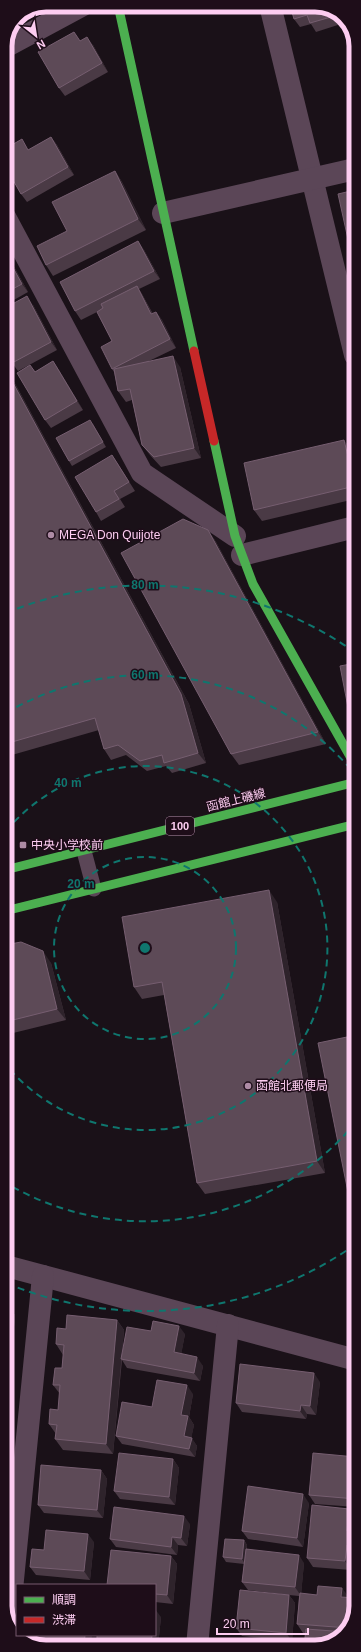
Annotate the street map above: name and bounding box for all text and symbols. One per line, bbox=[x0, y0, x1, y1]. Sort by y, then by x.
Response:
north arrow bbox=[16, 16, 56, 56]
text: N bbox=[35, 37, 47, 52]
place label: MEGA Don Quijote bbox=[59, 528, 161, 542]
marker: MEGA Don Quijote bbox=[46, 530, 56, 540]
text: 80 m bbox=[131, 578, 159, 592]
text: 60 m bbox=[131, 668, 159, 682]
text: 40 m bbox=[54, 776, 82, 790]
street label: 函館上磯線 bbox=[205, 786, 267, 814]
road number: 100 bbox=[166, 817, 194, 835]
place label: 中央小学校前 bbox=[31, 838, 103, 852]
marker: 中央小学校前 bbox=[18, 840, 28, 850]
text: 20 m bbox=[67, 877, 95, 891]
centre of rings bbox=[138, 941, 152, 955]
place label: 函館北郵便局 bbox=[256, 1079, 328, 1093]
marker: 函館北郵便局 bbox=[243, 1081, 253, 1091]
legend bbox=[16, 1584, 156, 1636]
text: 順調 bbox=[52, 1593, 76, 1607]
scale bar bbox=[217, 1610, 308, 1636]
text: 渋滞 bbox=[52, 1613, 76, 1627]
text: 20 m bbox=[223, 1617, 250, 1631]

